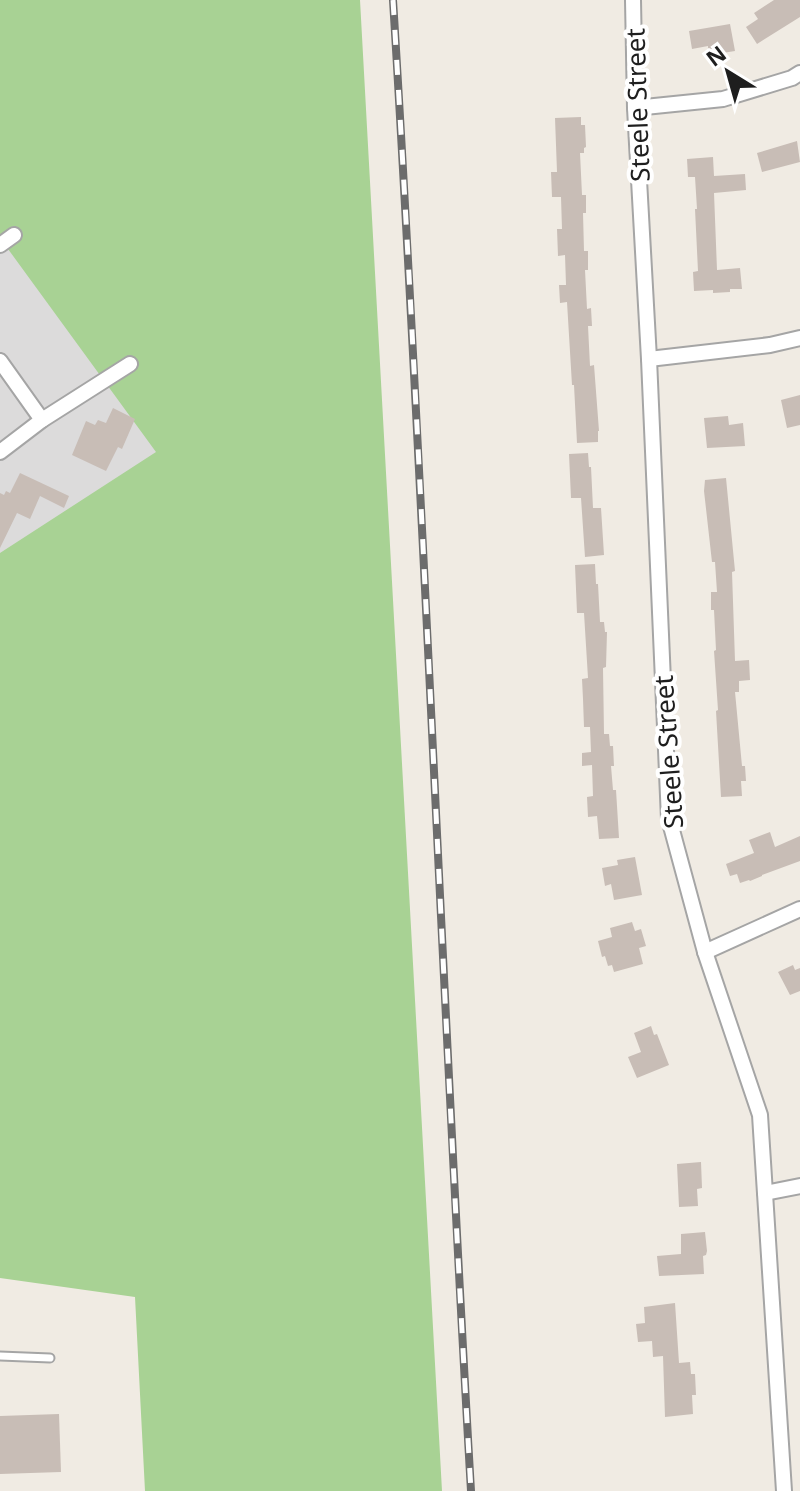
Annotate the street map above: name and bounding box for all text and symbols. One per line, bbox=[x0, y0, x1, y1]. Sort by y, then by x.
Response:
street label: Steele Street bbox=[616, 28, 658, 182]
north arrow bbox=[688, 32, 768, 112]
text: N bbox=[699, 38, 732, 73]
street label: Steele Street bbox=[645, 674, 691, 830]

